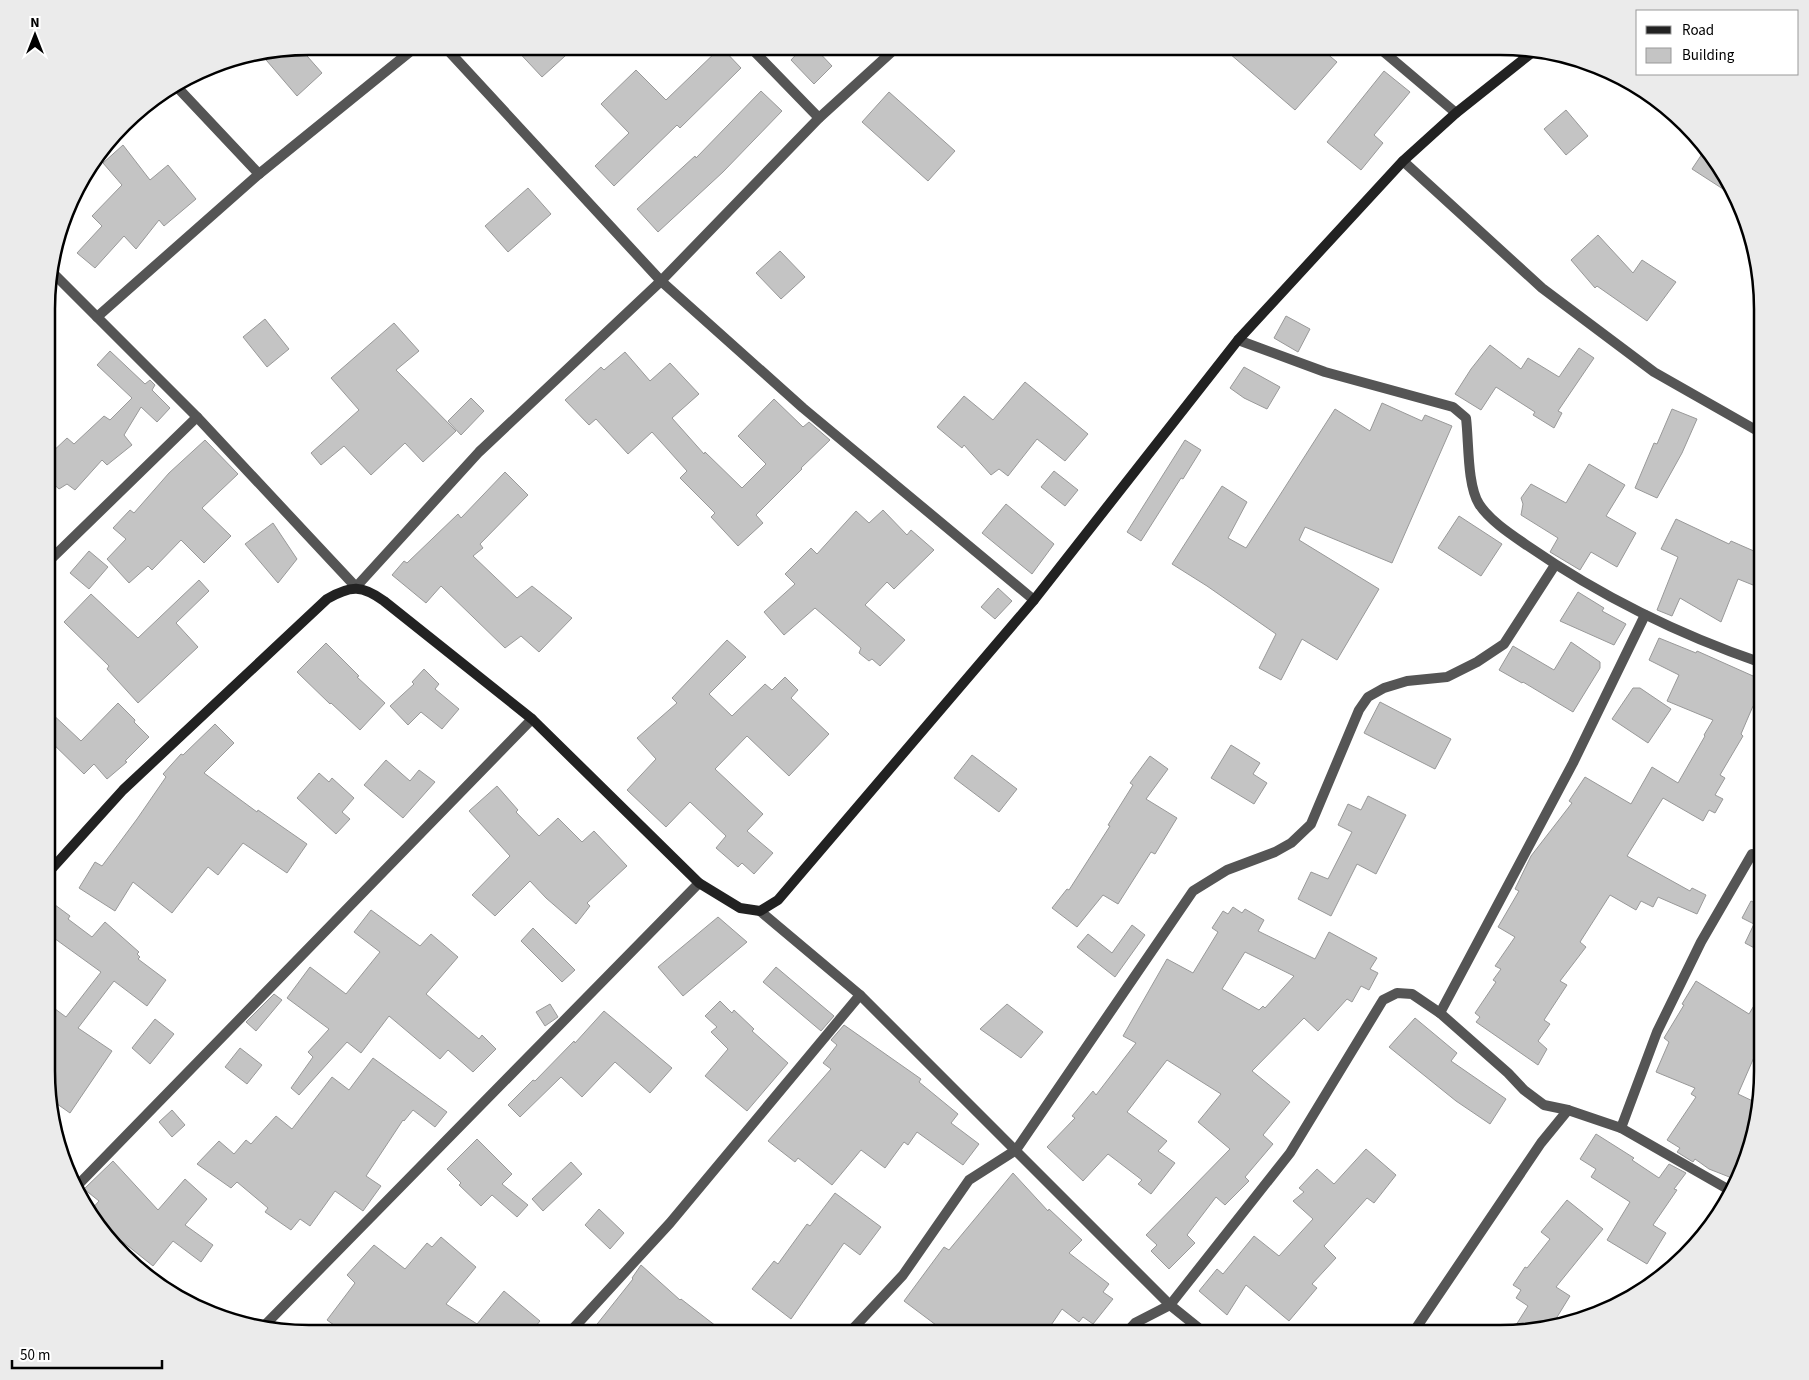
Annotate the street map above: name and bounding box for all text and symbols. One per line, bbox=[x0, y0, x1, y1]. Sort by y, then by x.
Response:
north arrow bbox=[10, 10, 60, 60]
legend bbox=[1636, 10, 1799, 75]
text: N bbox=[30, 13, 40, 33]
text: Road bbox=[1682, 20, 1714, 41]
text: Building bbox=[1682, 45, 1735, 66]
scale bar bbox=[12, 1338, 162, 1370]
text: 50 m bbox=[20, 1345, 50, 1366]

